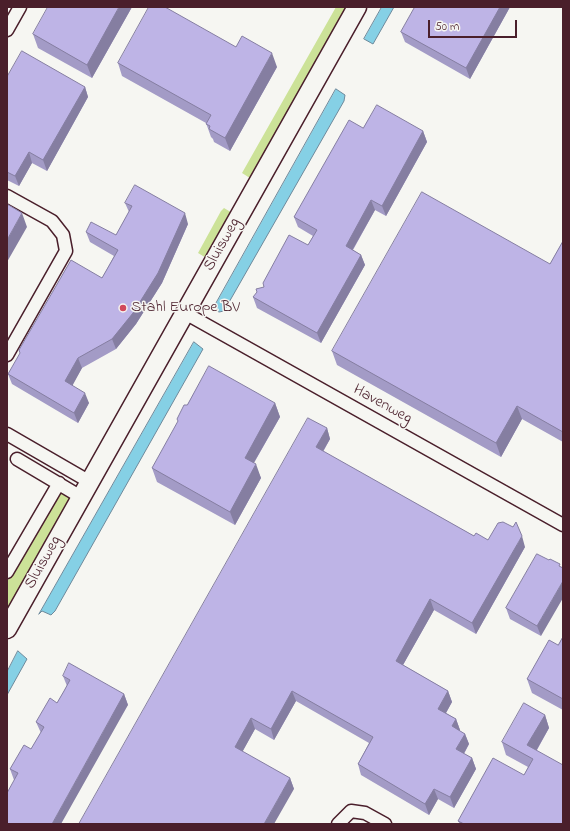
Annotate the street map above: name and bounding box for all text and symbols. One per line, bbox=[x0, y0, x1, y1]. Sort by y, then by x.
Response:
scale bar bbox=[430, 12, 519, 38]
text: 50 m bbox=[435, 18, 459, 36]
street label: Sluisweg bbox=[201, 215, 245, 275]
place label: Stahl Europe BV bbox=[131, 298, 240, 318]
marker: Stahl Europe BV bbox=[118, 303, 128, 313]
street label: Havenweg bbox=[349, 381, 415, 429]
street label: Sluisweg bbox=[22, 533, 66, 593]

